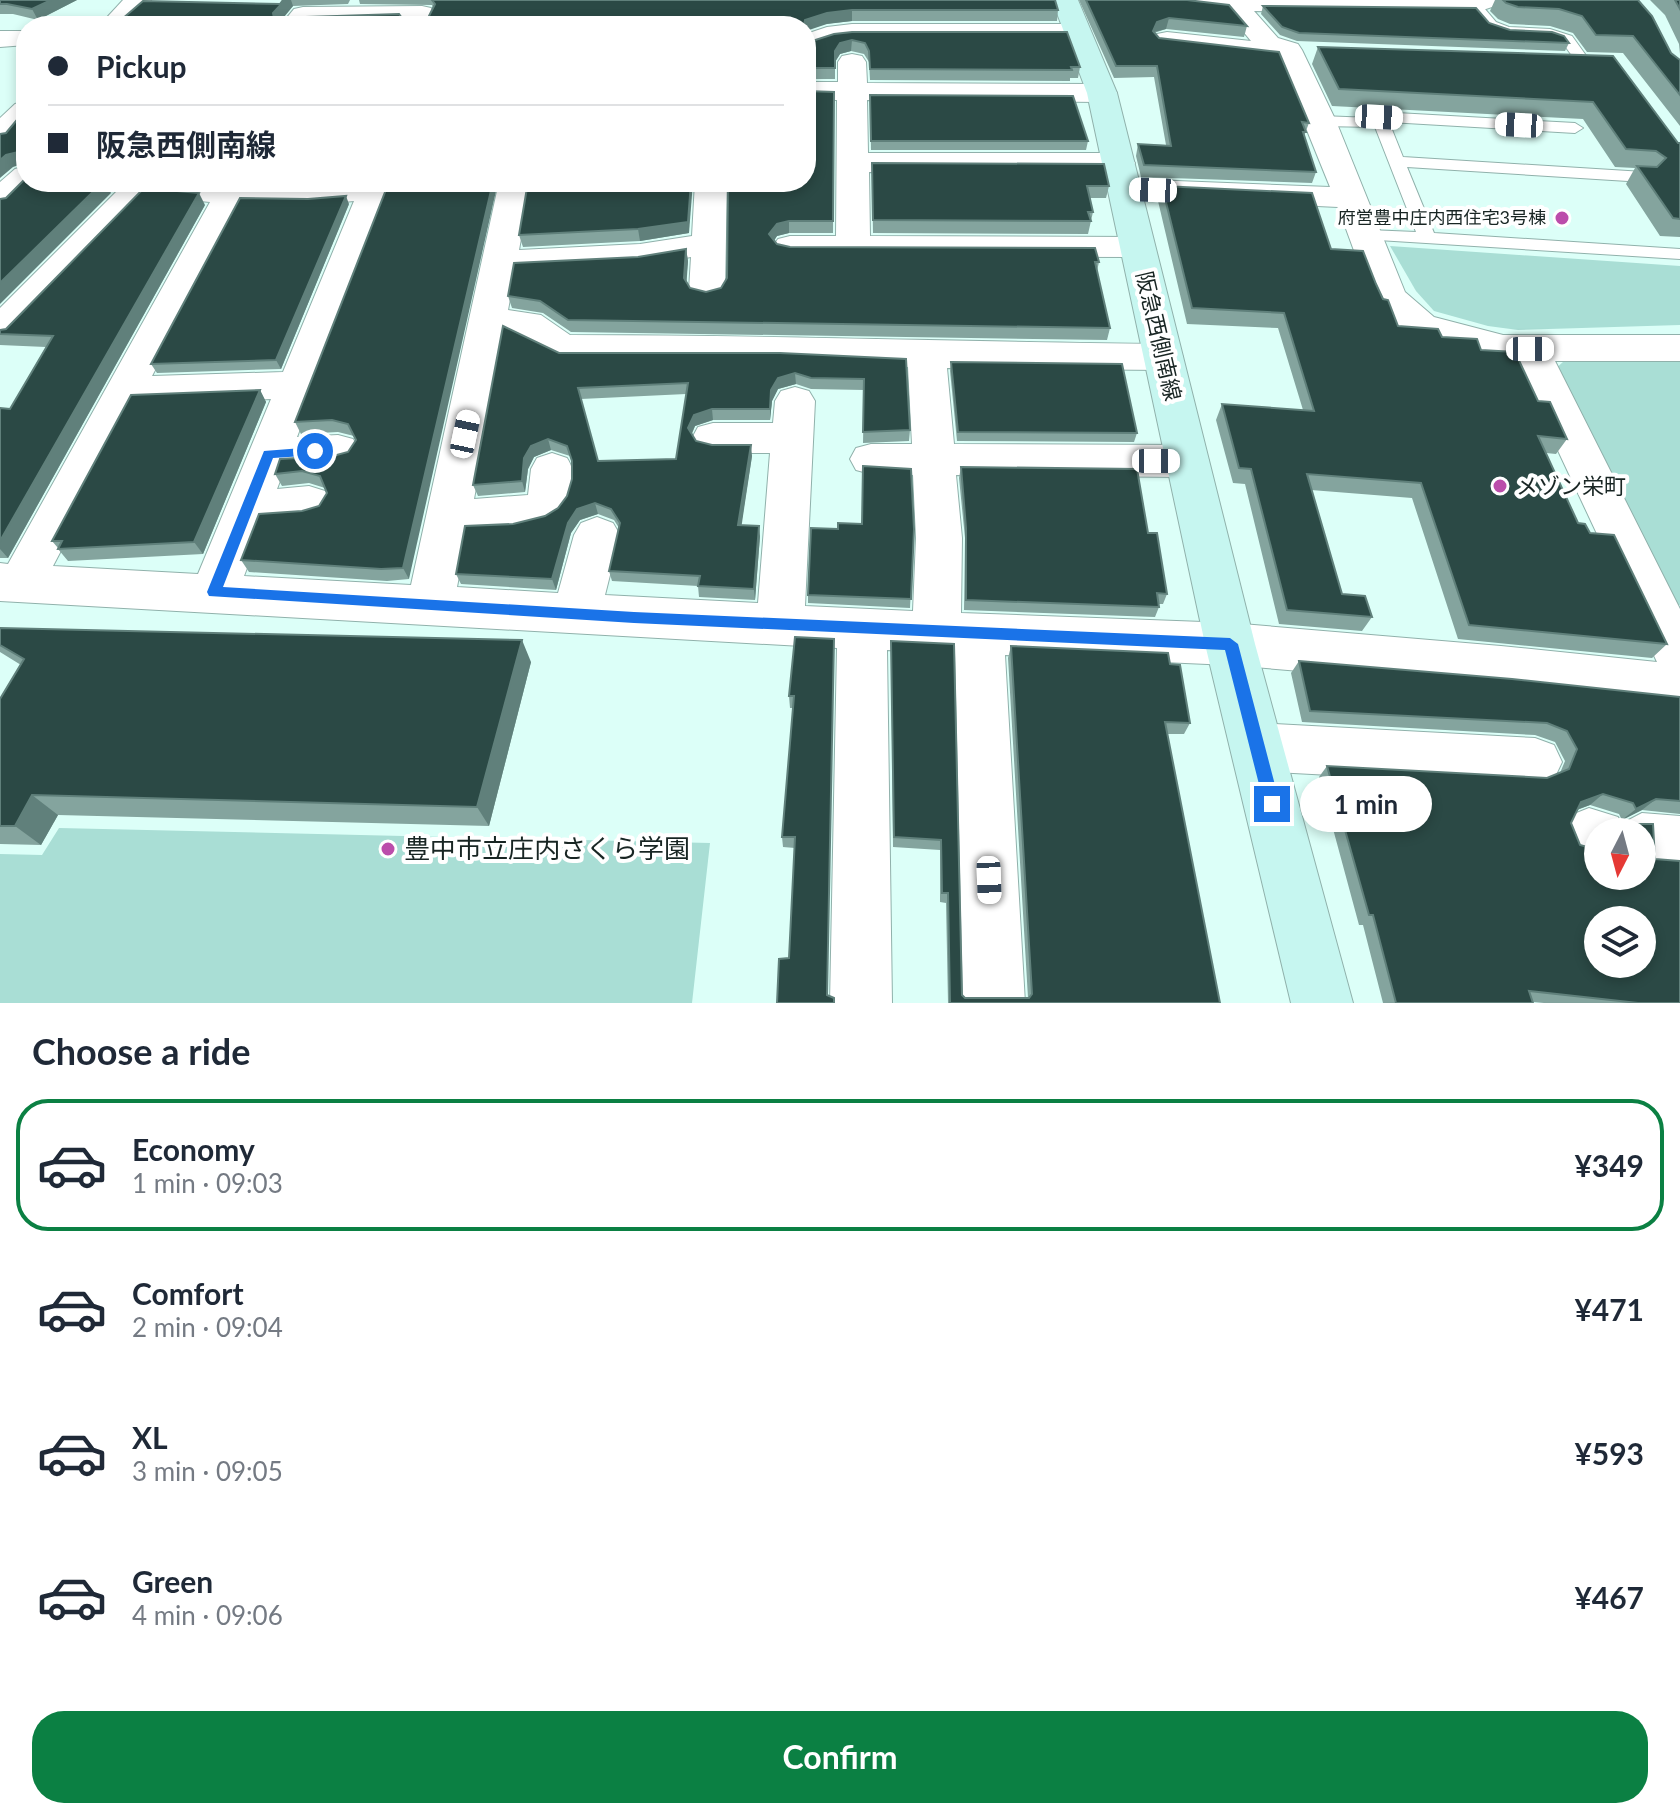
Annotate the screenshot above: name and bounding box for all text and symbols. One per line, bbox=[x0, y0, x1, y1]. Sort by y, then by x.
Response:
text: Pickup bbox=[96, 48, 187, 84]
car bbox=[1354, 104, 1404, 130]
car bbox=[1494, 112, 1544, 138]
text: 阪急西側南線 bbox=[96, 126, 276, 162]
car bbox=[1129, 177, 1177, 203]
place label: 府営豊中庄内西住宅3号棟 bbox=[1338, 206, 1546, 228]
marker: 府営豊中庄内西住宅3号棟 bbox=[1553, 209, 1571, 227]
street label: 阪急西側南線 bbox=[1131, 269, 1187, 403]
car bbox=[1506, 337, 1554, 361]
car bbox=[448, 408, 482, 460]
route start bbox=[297, 433, 333, 469]
car bbox=[1132, 449, 1180, 473]
place label: メゾン栄町 bbox=[1516, 472, 1626, 499]
marker: メゾン栄町 bbox=[1491, 477, 1509, 495]
callout: 1 min bbox=[1300, 776, 1432, 832]
route end bbox=[1254, 786, 1290, 822]
text: 1 min bbox=[1334, 788, 1398, 820]
north arrow bbox=[1584, 818, 1656, 890]
map controls bbox=[1584, 818, 1656, 978]
place label: 豊中市立庄内さくら学園 bbox=[404, 832, 690, 864]
marker: 豊中市立庄内さくら学園 bbox=[379, 840, 397, 858]
car bbox=[976, 856, 1002, 904]
button: layers bbox=[1584, 906, 1656, 978]
text: Choose a ride bbox=[32, 1029, 251, 1073]
icon: car bbox=[36, 1129, 108, 1201]
text: Economy bbox=[132, 1131, 255, 1167]
text: ¥349 bbox=[1574, 1147, 1644, 1183]
text: 1 min · 09:03 bbox=[132, 1167, 283, 1199]
icon: car bbox=[36, 1273, 108, 1345]
text: Comfort bbox=[132, 1275, 244, 1311]
text: ¥471 bbox=[1574, 1291, 1644, 1327]
text: 2 min · 09:04 bbox=[132, 1311, 283, 1343]
icon: car bbox=[36, 1417, 108, 1489]
text: XL bbox=[132, 1419, 168, 1455]
text: ¥593 bbox=[1574, 1435, 1644, 1471]
text: 3 min · 09:05 bbox=[132, 1455, 283, 1487]
icon: car bbox=[36, 1561, 108, 1633]
text: Green bbox=[132, 1563, 213, 1599]
text: ¥467 bbox=[1574, 1579, 1644, 1615]
text: 4 min · 09:06 bbox=[132, 1599, 283, 1631]
button: Confirm bbox=[32, 1711, 1648, 1803]

